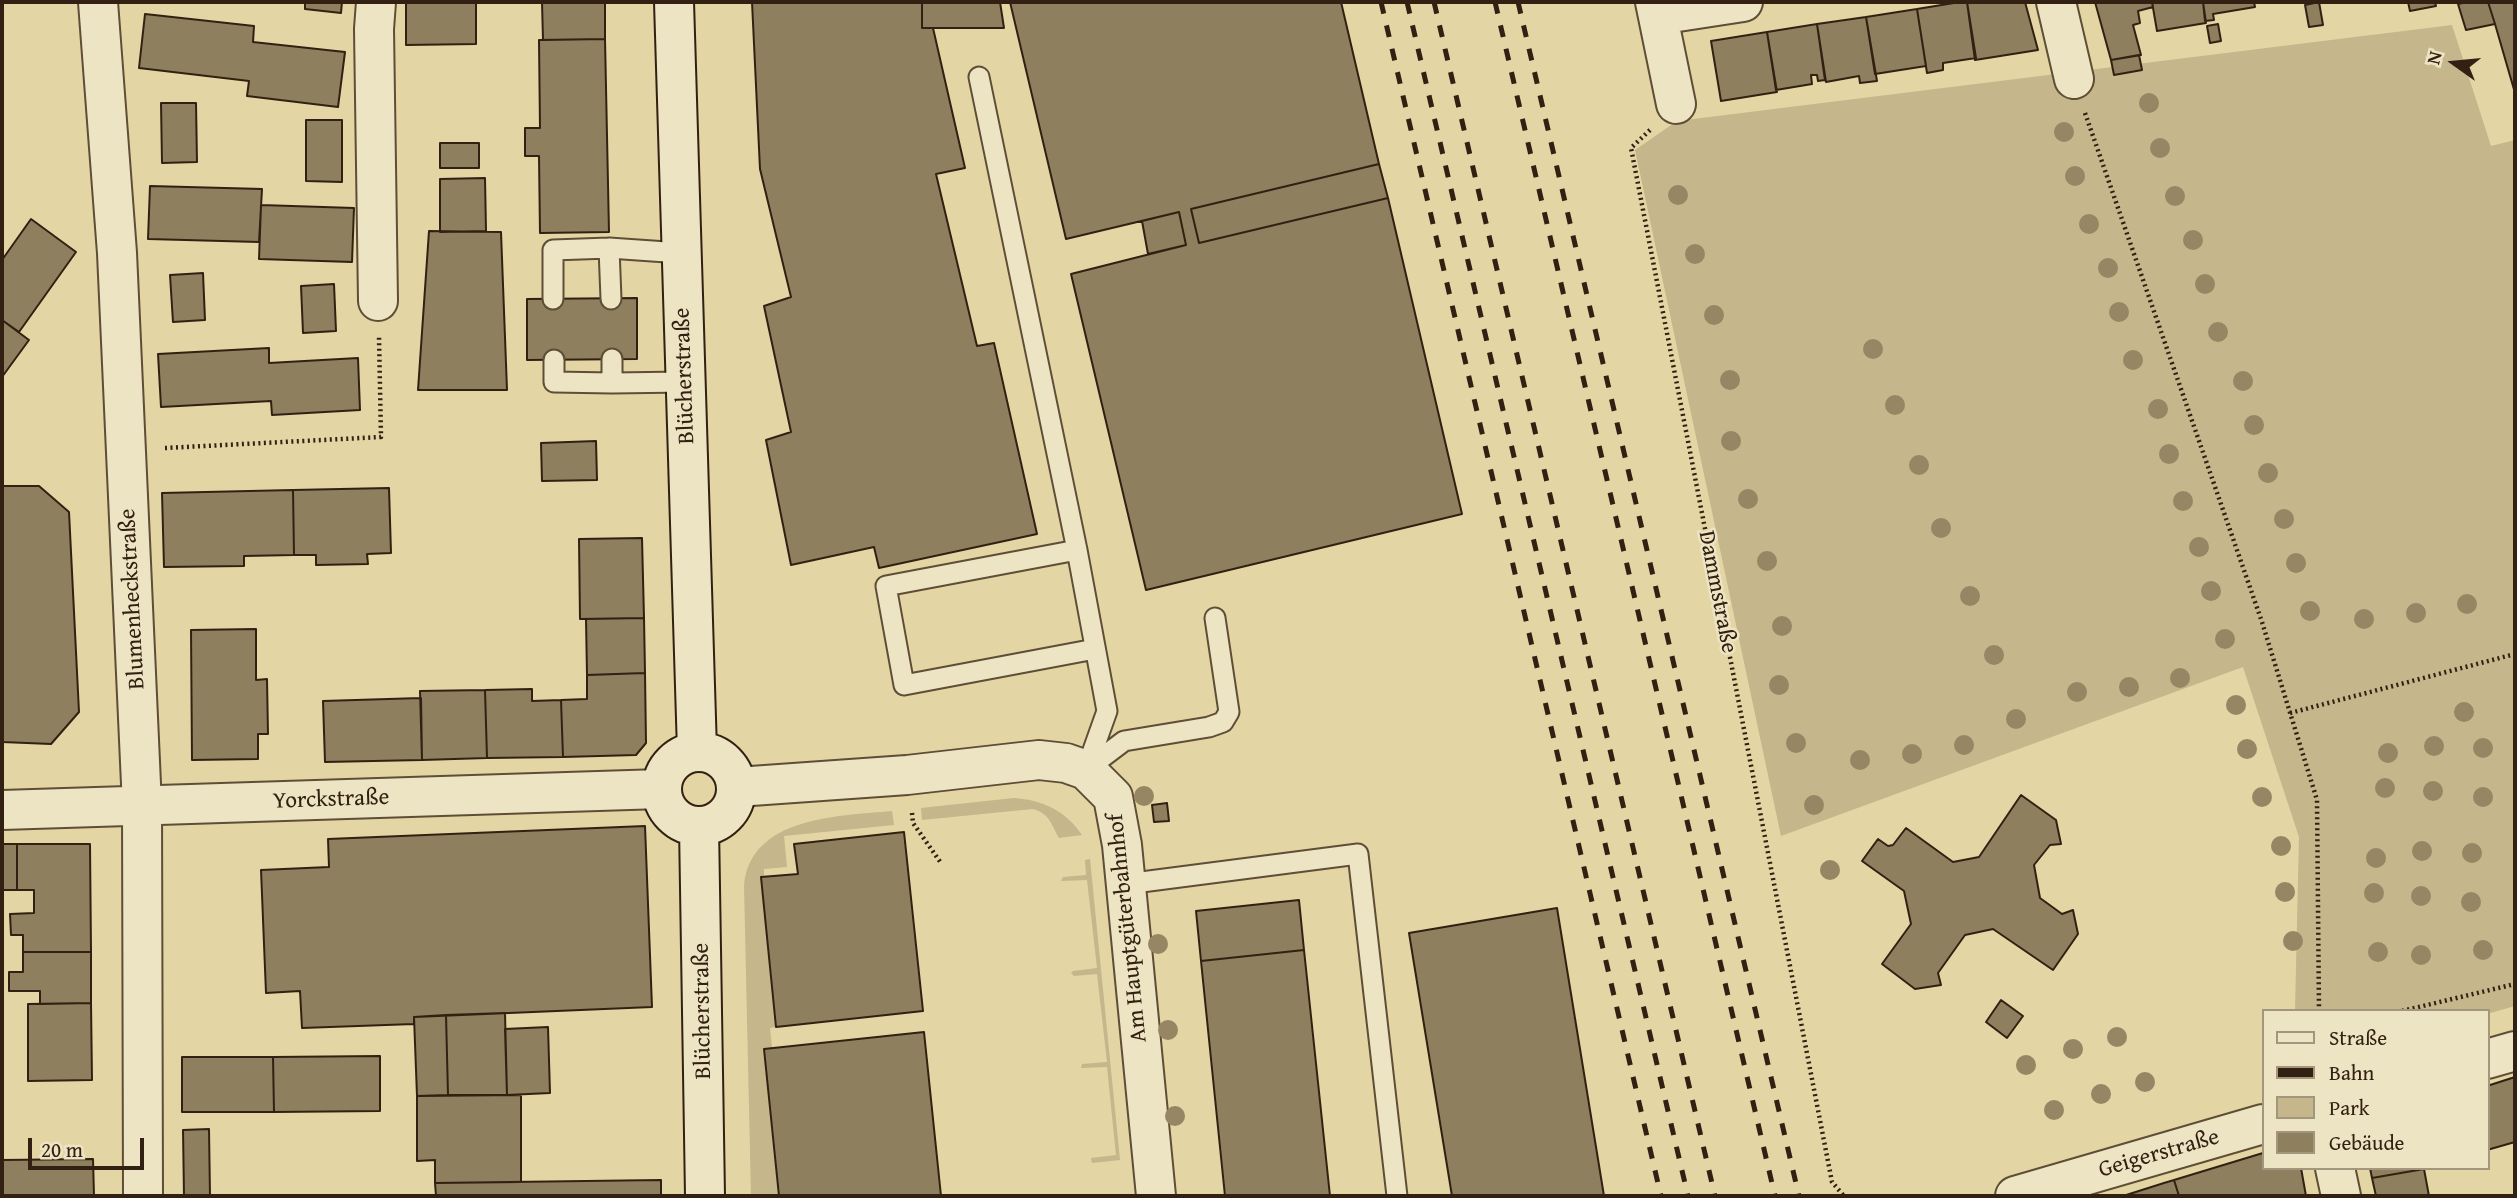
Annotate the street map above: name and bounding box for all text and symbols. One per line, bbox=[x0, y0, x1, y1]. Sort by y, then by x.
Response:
north arrow bbox=[2419, 28, 2489, 98]
text: N bbox=[2419, 48, 2449, 67]
street label: Blücherstraße bbox=[669, 307, 701, 445]
street label: Blumenheckstraße bbox=[114, 508, 152, 690]
street label: Dammstraße bbox=[1692, 528, 1742, 656]
street label: Yorckstraße bbox=[272, 784, 390, 816]
street label: Am Hauptgüterbahnhof bbox=[1102, 812, 1154, 1044]
street label: Blücherstraße bbox=[688, 942, 718, 1080]
legend bbox=[2262, 1009, 2489, 1170]
text: Straße bbox=[2329, 1022, 2387, 1053]
text: Bahn bbox=[2329, 1057, 2374, 1088]
text: Park bbox=[2329, 1092, 2370, 1123]
scale bar bbox=[32, 1124, 147, 1168]
street label: Geigerstraße bbox=[2096, 1124, 2222, 1184]
text: Gebäude bbox=[2329, 1127, 2404, 1158]
text: 20 m bbox=[41, 1134, 83, 1165]

